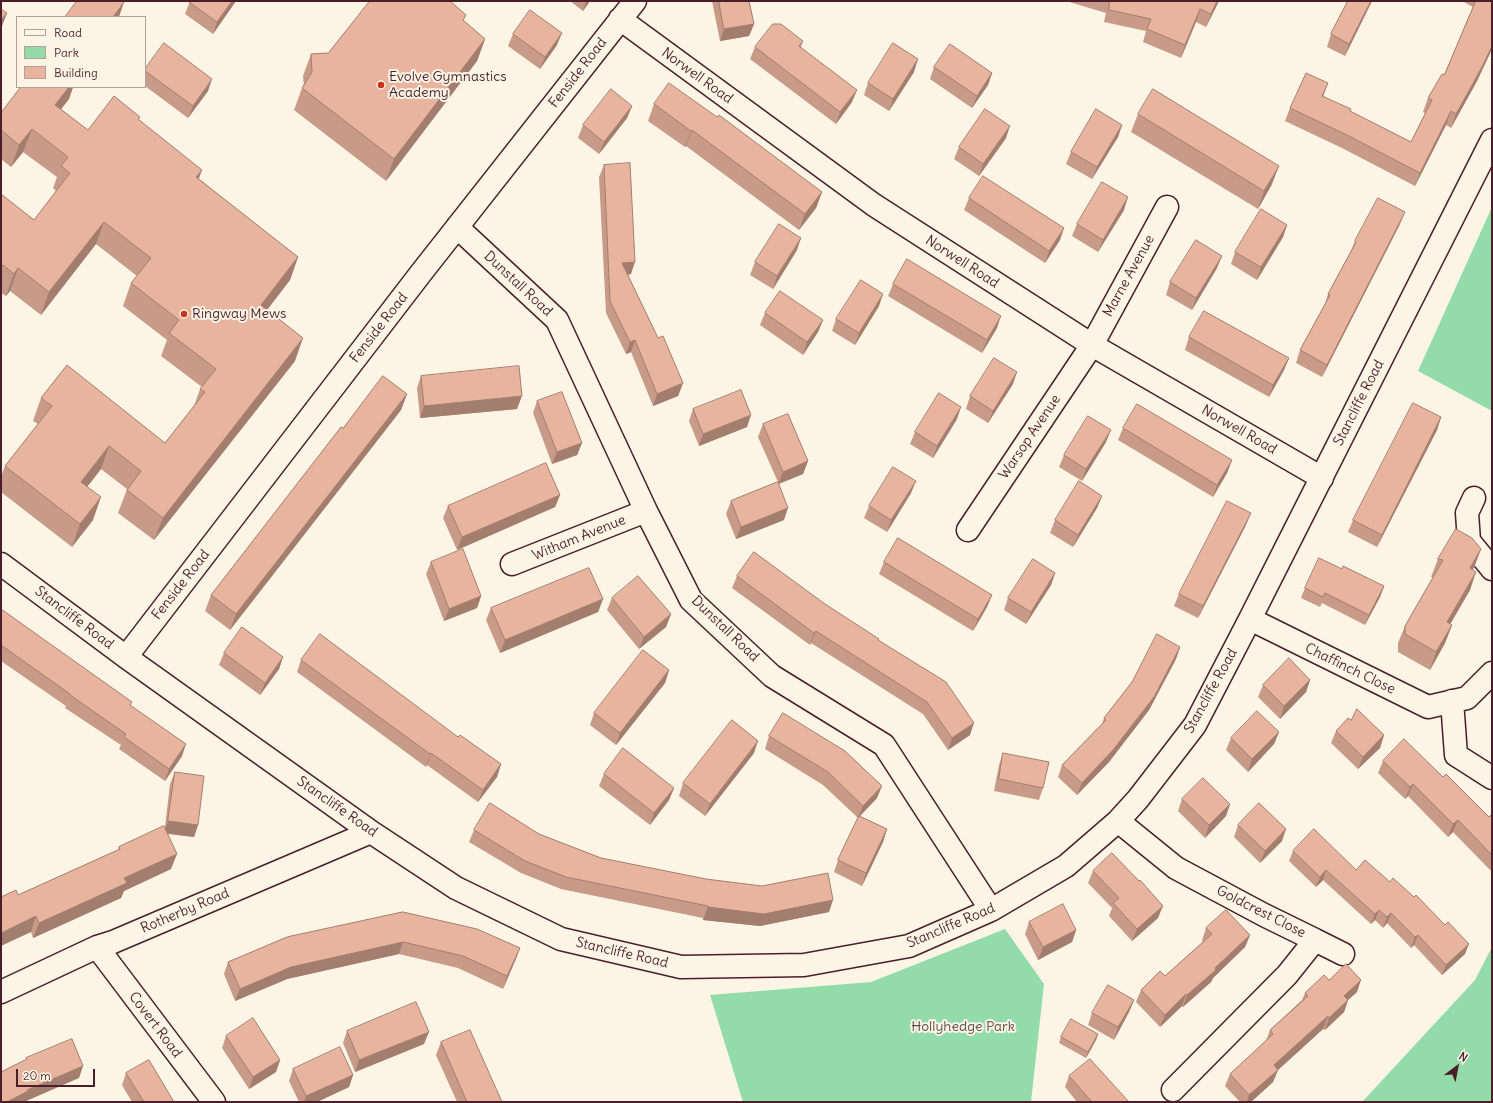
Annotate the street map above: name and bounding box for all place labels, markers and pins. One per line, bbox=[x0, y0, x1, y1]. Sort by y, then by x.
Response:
place label: Evolve Gymnastics Academy bbox=[389, 69, 507, 102]
marker: Evolve Gymnastics Academy bbox=[376, 80, 386, 90]
place label: Ringway Mews bbox=[192, 306, 286, 322]
marker: Ringway Mews bbox=[179, 309, 189, 319]

